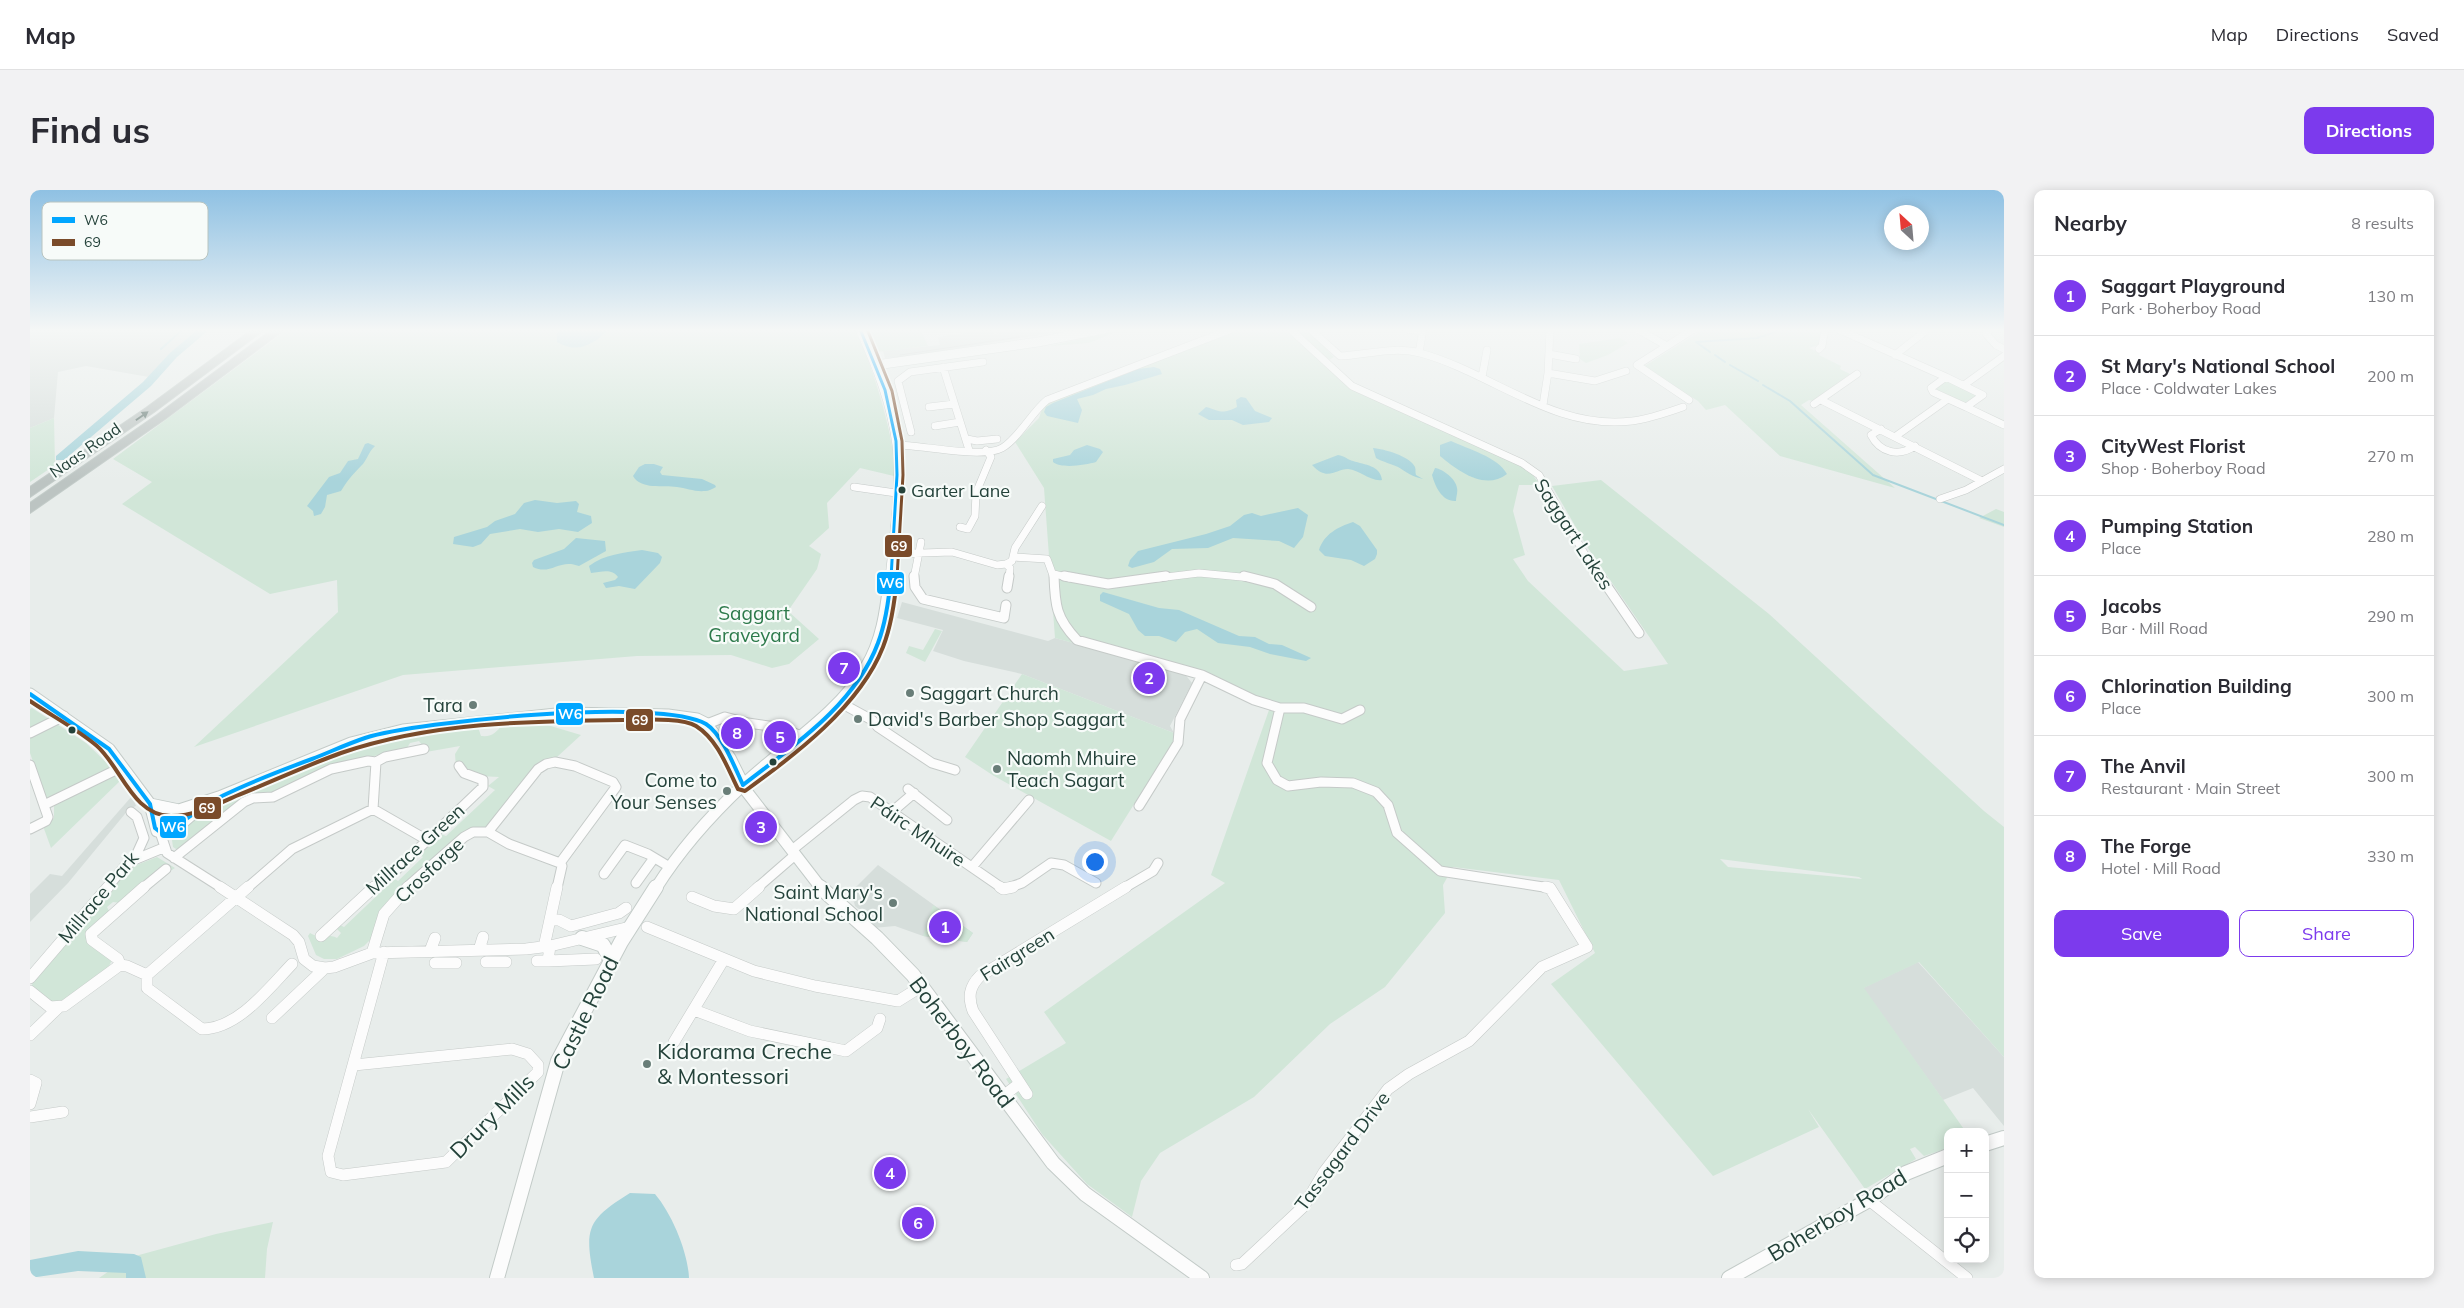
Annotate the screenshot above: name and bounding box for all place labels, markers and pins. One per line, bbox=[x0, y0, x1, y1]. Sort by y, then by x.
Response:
place label: Garter Lane bbox=[911, 479, 1010, 502]
marker: Garter Lane bbox=[897, 485, 907, 495]
pin: 7 bbox=[828, 649, 860, 687]
pin: 2 bbox=[1133, 659, 1165, 697]
place label: Saggart Church bbox=[920, 681, 1059, 705]
marker: Saggart Church bbox=[904, 687, 916, 699]
place label: Tara bbox=[423, 693, 463, 717]
marker: Tara bbox=[467, 699, 479, 711]
place label: David's Barber Shop Saggart bbox=[868, 707, 1125, 731]
marker: David's Barber Shop Saggart bbox=[852, 713, 864, 725]
pin: 8 bbox=[721, 714, 753, 752]
pin: 5 bbox=[764, 718, 796, 756]
unlabelled marker bbox=[67, 725, 77, 735]
place label: Naomh Mhuire Teach Sagart bbox=[1007, 746, 1136, 792]
unlabelled marker bbox=[768, 757, 778, 767]
marker: Naomh Mhuire Teach Sagart bbox=[991, 763, 1003, 775]
place label: Come to Your Senses bbox=[610, 768, 717, 814]
marker: Come to Your Senses bbox=[721, 785, 733, 797]
pin: 3 bbox=[745, 808, 777, 846]
place label: Saint Mary's National School bbox=[745, 880, 883, 926]
marker: Saint Mary's National School bbox=[887, 897, 899, 909]
pin: 1 bbox=[929, 908, 961, 946]
place label: Kidorama Creche & Montessori bbox=[657, 1037, 832, 1090]
marker: Kidorama Creche & Montessori bbox=[641, 1058, 653, 1070]
pin: 4 bbox=[874, 1154, 906, 1192]
pin: 6 bbox=[902, 1204, 934, 1242]

